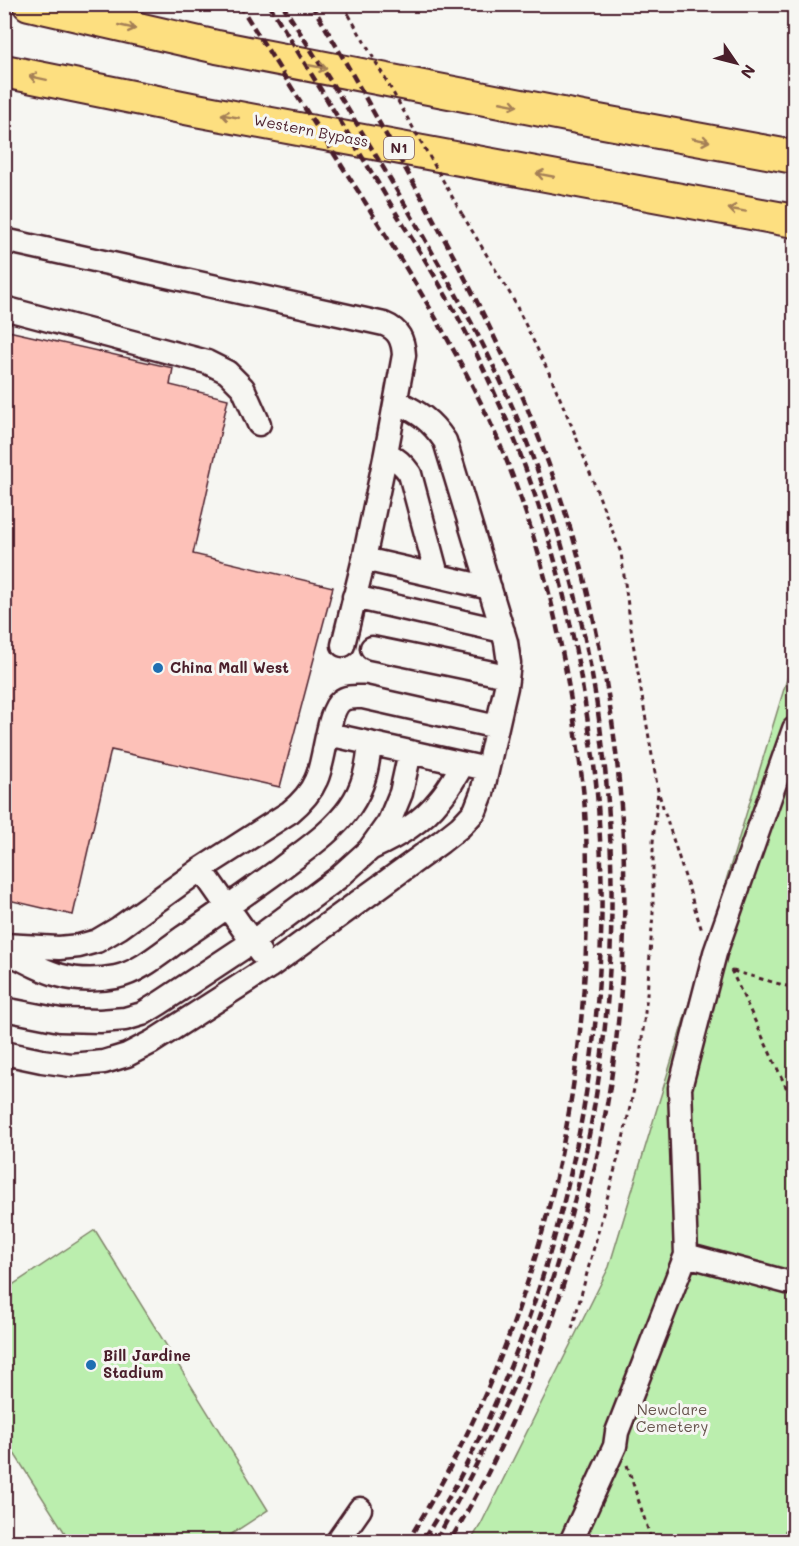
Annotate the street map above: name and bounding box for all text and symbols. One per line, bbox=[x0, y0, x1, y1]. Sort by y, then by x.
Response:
one-way arrow bbox=[117, 21, 136, 33]
north arrow bbox=[706, 33, 766, 93]
text: N bbox=[737, 61, 761, 83]
one-way arrow bbox=[308, 62, 327, 73]
one-way arrow bbox=[29, 71, 48, 83]
one-way arrow bbox=[499, 99, 519, 110]
street label: Western Bypass bbox=[252, 109, 370, 151]
one-way arrow bbox=[220, 110, 240, 121]
one-way arrow bbox=[691, 135, 710, 146]
road number: N1 bbox=[384, 137, 414, 159]
one-way arrow bbox=[536, 169, 555, 180]
one-way arrow bbox=[728, 204, 747, 215]
place label: China Mall West bbox=[170, 657, 289, 677]
marker: China Mall West bbox=[151, 661, 165, 675]
place label: Bill Jardine Stadium bbox=[103, 1345, 191, 1382]
marker: Bill Jardine Stadium bbox=[84, 1358, 98, 1372]
park label: Newclare Cemetery bbox=[636, 1399, 708, 1436]

